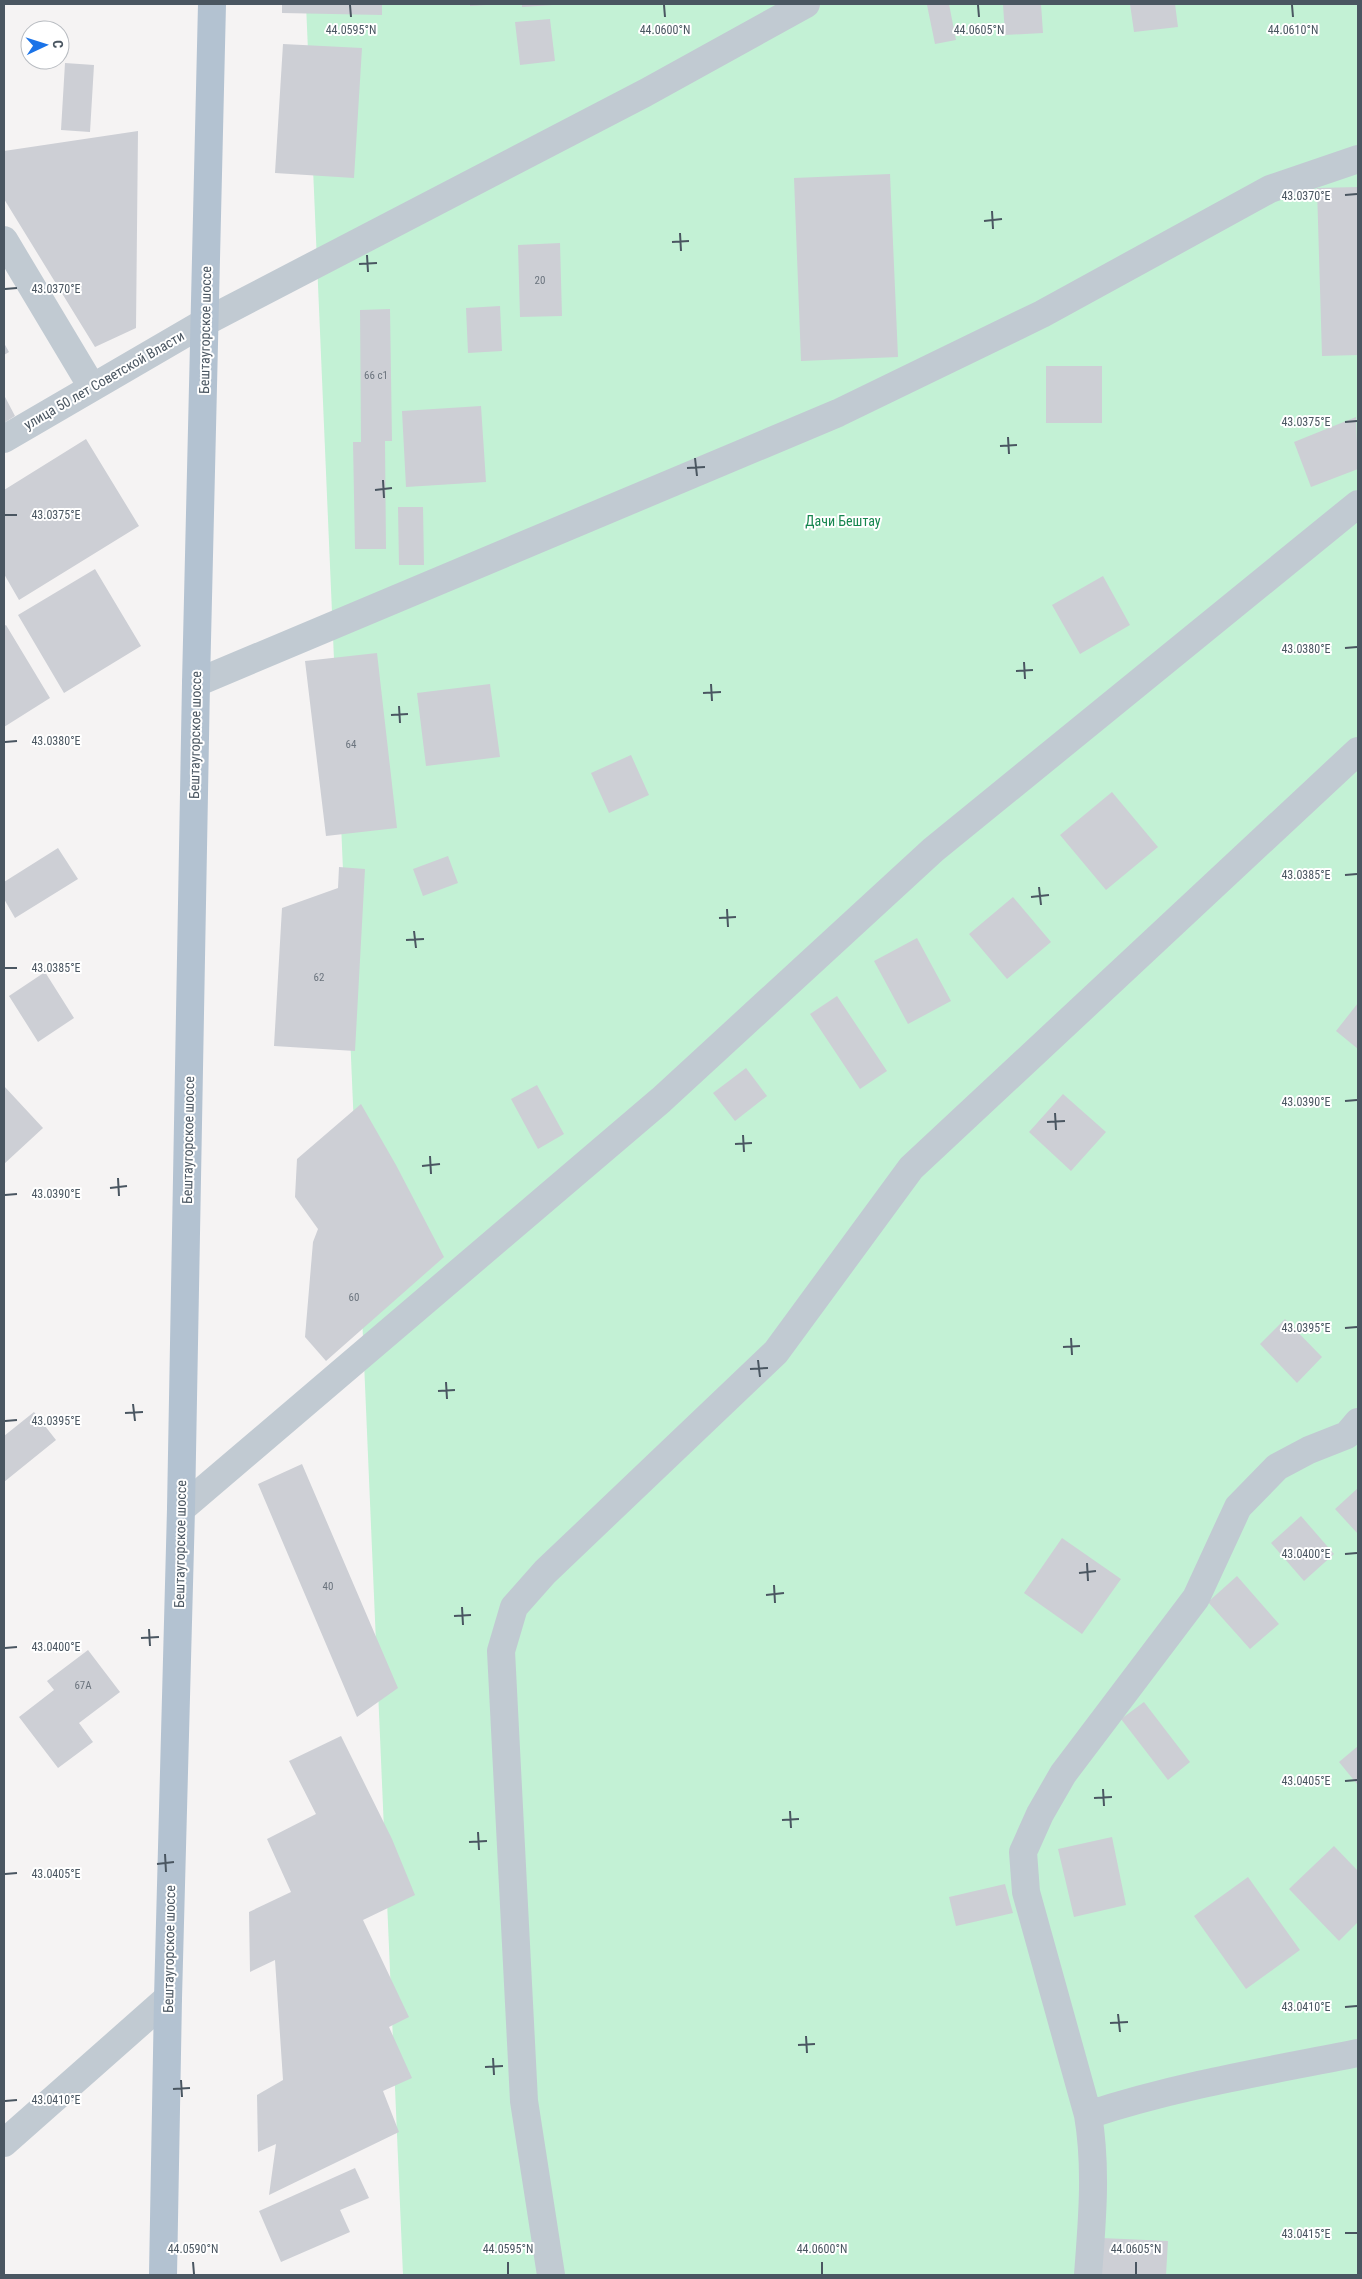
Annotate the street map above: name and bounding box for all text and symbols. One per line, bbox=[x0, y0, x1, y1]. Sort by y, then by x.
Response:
north arrow bbox=[20, 20, 70, 70]
text: 44.0595°N bbox=[326, 23, 376, 37]
text: 44.0600°N bbox=[640, 23, 690, 37]
text: 44.0605°N bbox=[954, 23, 1004, 37]
text: 44.0610°N bbox=[1268, 23, 1318, 37]
text: С bbox=[50, 40, 66, 49]
text: 43.0370°E bbox=[1281, 189, 1331, 203]
street label: Бештаугорское шоссе bbox=[196, 266, 214, 394]
house number: 20 bbox=[535, 274, 545, 287]
text: 43.0370°E bbox=[31, 282, 81, 296]
street label: улица 50 лет Советской Власти bbox=[21, 327, 187, 433]
house number: 66 с1 bbox=[364, 369, 388, 382]
text: 43.0375°E bbox=[1281, 415, 1331, 429]
text: 43.0375°E bbox=[31, 508, 81, 522]
park label: Дачи Бештау bbox=[805, 513, 881, 529]
text: 43.0380°E bbox=[1281, 642, 1331, 656]
street label: Бештаугорское шоссе bbox=[186, 671, 204, 799]
text: 43.0380°E bbox=[31, 734, 81, 748]
house number: 64 bbox=[346, 738, 357, 751]
text: 43.0385°E bbox=[1281, 868, 1331, 882]
text: 43.0385°E bbox=[31, 961, 81, 975]
house number: 62 bbox=[314, 971, 324, 984]
street label: Бештаугорское шоссе bbox=[179, 1076, 197, 1204]
text: 43.0390°E bbox=[1281, 1095, 1331, 1109]
text: 43.0390°E bbox=[31, 1187, 81, 1201]
house number: 60 bbox=[349, 1291, 359, 1304]
text: 43.0395°E bbox=[1281, 1321, 1331, 1335]
text: 43.0395°E bbox=[31, 1414, 81, 1428]
street label: Бештаугорское шоссе bbox=[171, 1480, 189, 1608]
text: 43.0400°E bbox=[1281, 1547, 1331, 1561]
house number: 40 bbox=[323, 1580, 333, 1593]
text: 43.0400°E bbox=[31, 1640, 81, 1654]
house number: 67А bbox=[74, 1679, 92, 1692]
text: 43.0405°E bbox=[1281, 1774, 1331, 1788]
text: 43.0405°E bbox=[31, 1867, 81, 1881]
street label: Бештаугорское шоссе bbox=[160, 1885, 178, 2013]
text: 43.0410°E bbox=[1281, 2000, 1331, 2014]
text: 43.0410°E bbox=[31, 2093, 81, 2107]
text: 43.0415°E bbox=[1281, 2227, 1331, 2241]
text: 44.0590°N bbox=[168, 2242, 218, 2256]
text: 44.0595°N bbox=[483, 2242, 533, 2256]
text: 44.0600°N bbox=[797, 2242, 847, 2256]
text: 44.0605°N bbox=[1111, 2242, 1161, 2256]

